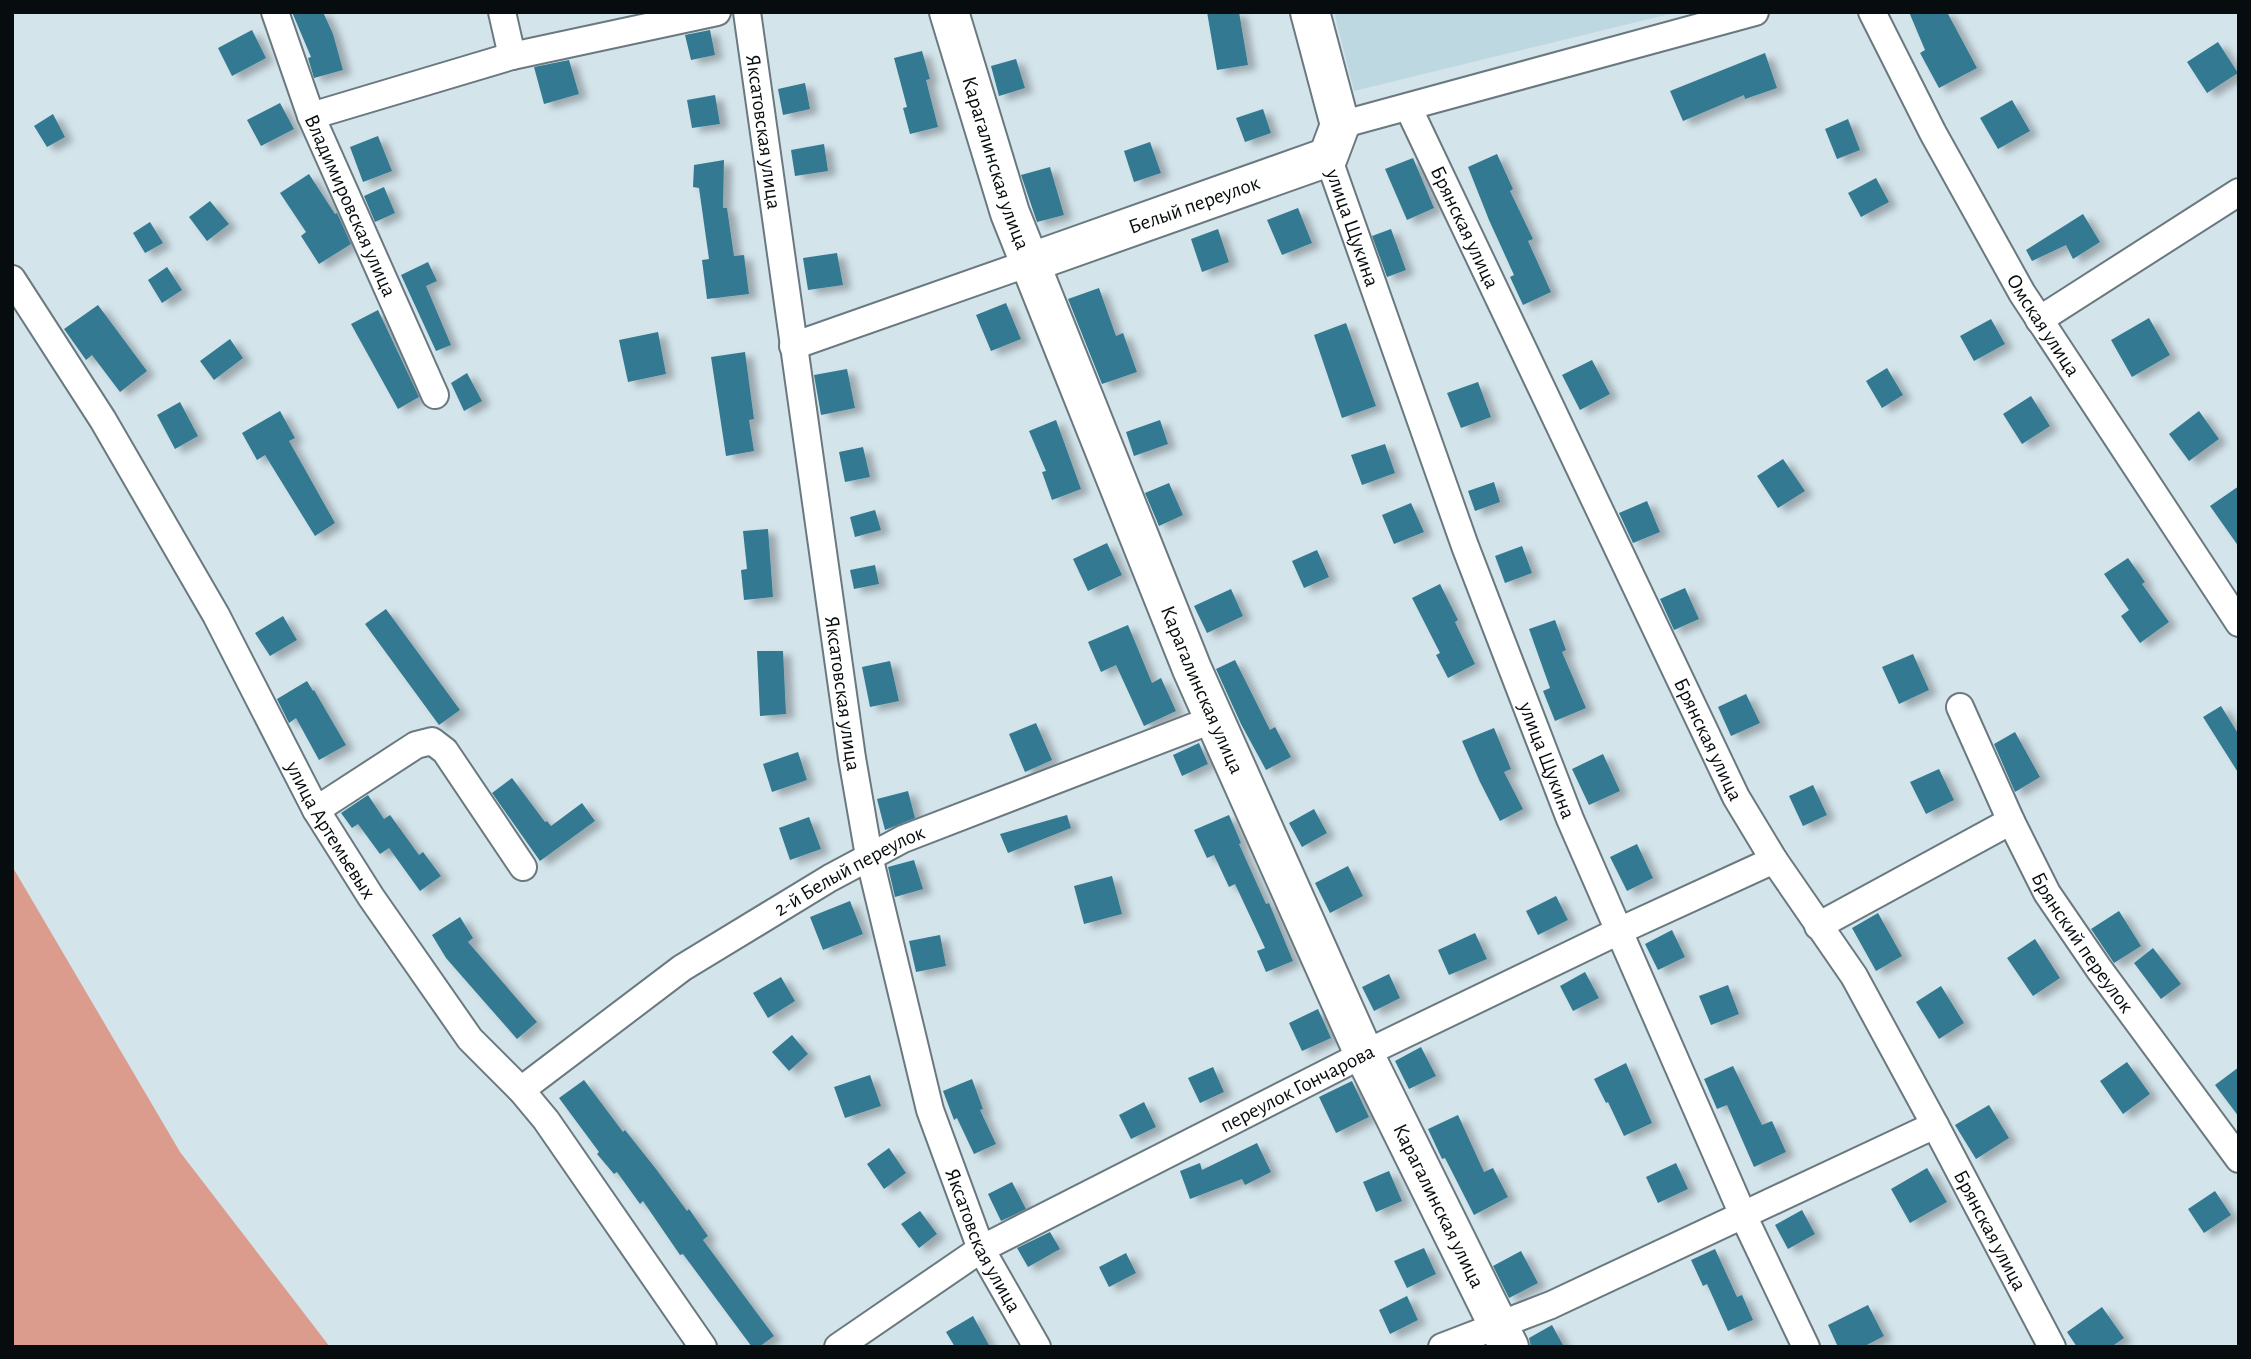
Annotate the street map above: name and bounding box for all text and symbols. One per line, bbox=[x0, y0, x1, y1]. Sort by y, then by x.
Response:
street label: Яксатовская улица bbox=[742, 53, 785, 211]
street label: Карагалинская улица bbox=[958, 74, 1034, 253]
street label: Владимировская улица bbox=[301, 111, 400, 300]
street label: Брянская улица bbox=[1427, 163, 1503, 292]
street label: улица Щукина bbox=[1322, 165, 1383, 290]
street label: Белый переулок bbox=[1126, 172, 1263, 238]
street label: Омская улица bbox=[2003, 270, 2084, 380]
street label: Карагалинская улица bbox=[1157, 603, 1247, 777]
street label: Яксатовская улица bbox=[821, 615, 864, 773]
street label: Брянская улица bbox=[1670, 675, 1746, 804]
street label: улица Щукина bbox=[1515, 698, 1579, 822]
street label: улица Артемьевых bbox=[281, 757, 379, 903]
street label: 2-й Белый переулок bbox=[771, 822, 928, 920]
street label: Брянский переулок bbox=[2027, 869, 2138, 1017]
street label: переулок Гончарова bbox=[1217, 1041, 1378, 1136]
street label: Карагалинская улица bbox=[1389, 1120, 1488, 1292]
street label: Яксатовская улица bbox=[941, 1166, 1025, 1316]
street label: Брянская улица bbox=[1950, 1167, 2031, 1295]

